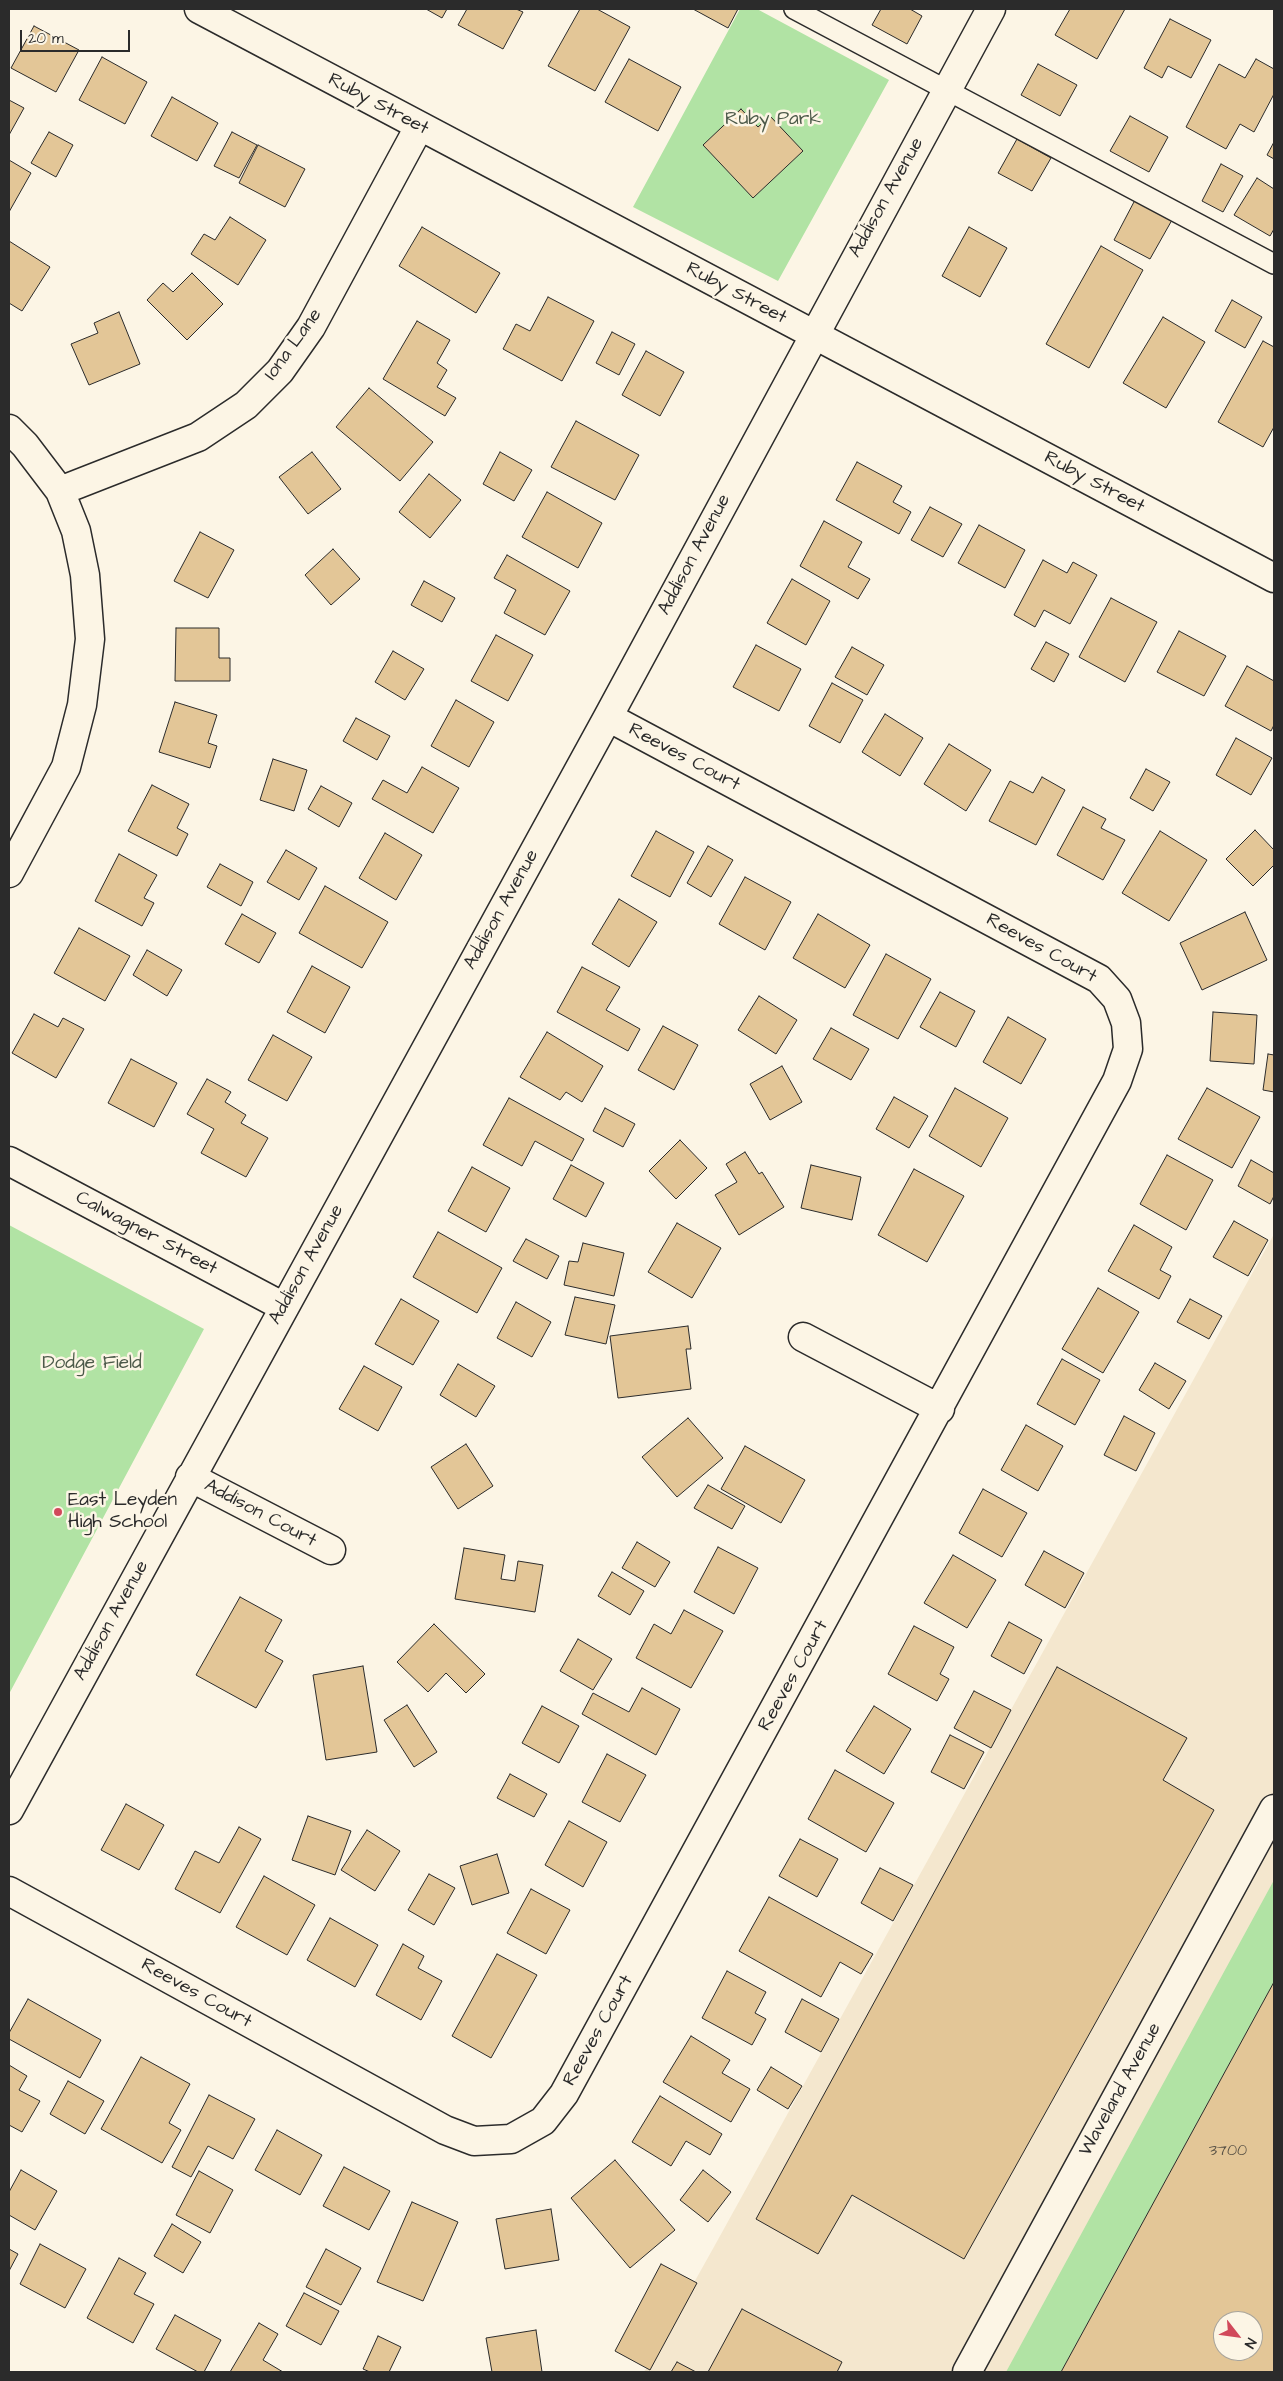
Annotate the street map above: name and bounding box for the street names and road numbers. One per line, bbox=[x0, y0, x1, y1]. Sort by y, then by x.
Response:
street label: Ruby Street bbox=[324, 69, 432, 141]
street label: Addison Avenue bbox=[845, 134, 929, 262]
street label: Ruby Street bbox=[682, 258, 790, 330]
street label: Iona Lane bbox=[260, 305, 328, 385]
street label: Ruby Street bbox=[1040, 447, 1148, 519]
street label: Addison Avenue bbox=[654, 491, 736, 619]
street label: Reeves Court bbox=[624, 719, 744, 797]
street label: Addison Avenue bbox=[460, 846, 544, 974]
street label: Reeves Court bbox=[982, 909, 1100, 989]
street label: Calwagner Street bbox=[71, 1187, 221, 1281]
street label: Addison Avenue bbox=[265, 1201, 349, 1329]
street label: Addison Court bbox=[200, 1475, 320, 1553]
street label: Addison Avenue bbox=[70, 1557, 154, 1685]
street label: Reeves Court bbox=[754, 1617, 834, 1735]
street label: Reeves Court bbox=[137, 1954, 255, 2034]
street label: Reeves Court bbox=[559, 1972, 639, 2090]
street label: Waveland Avenue bbox=[1075, 2019, 1167, 2161]

